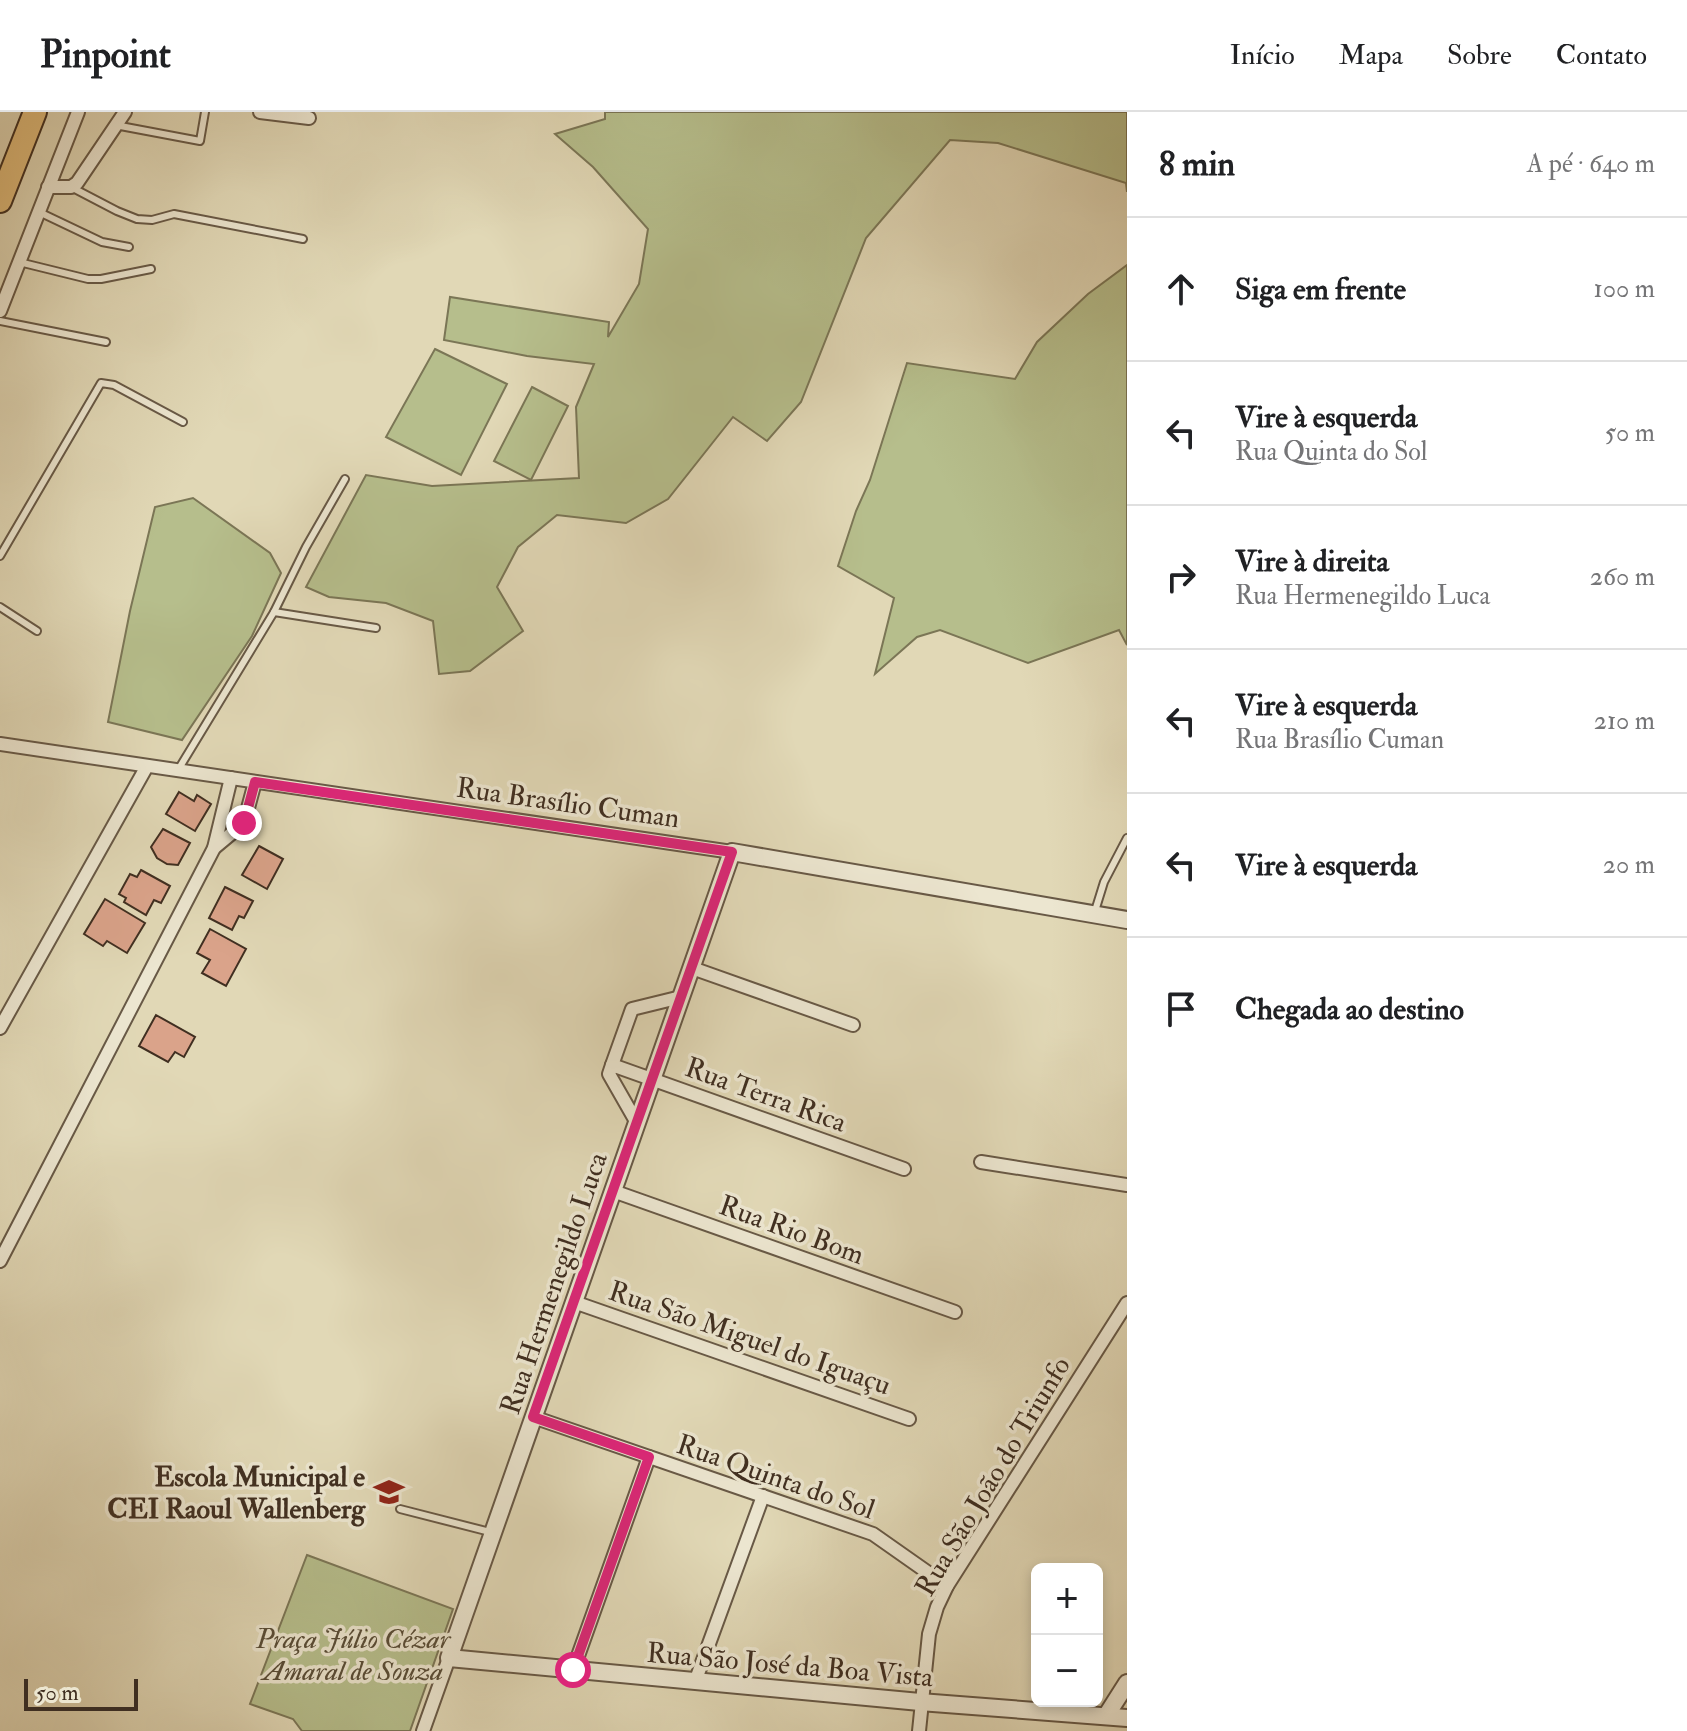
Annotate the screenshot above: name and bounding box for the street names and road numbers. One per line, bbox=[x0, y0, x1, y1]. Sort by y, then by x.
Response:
street label: Rua Brasílio Cuman bbox=[454, 770, 682, 836]
street label: Rua Terra Rica bbox=[680, 1050, 851, 1141]
street label: Rua Hermenegildo Luca bbox=[493, 1147, 616, 1419]
street label: Rua Rio Bom bbox=[714, 1188, 869, 1273]
street label: Rua São Miguel do Iguaçu bbox=[604, 1274, 895, 1403]
street label: Rua São João do Triunfo bbox=[908, 1351, 1079, 1603]
street label: Rua Quinta do Sol bbox=[672, 1427, 879, 1528]
street label: Rua São José da Boa Vista bbox=[645, 1636, 935, 1695]

